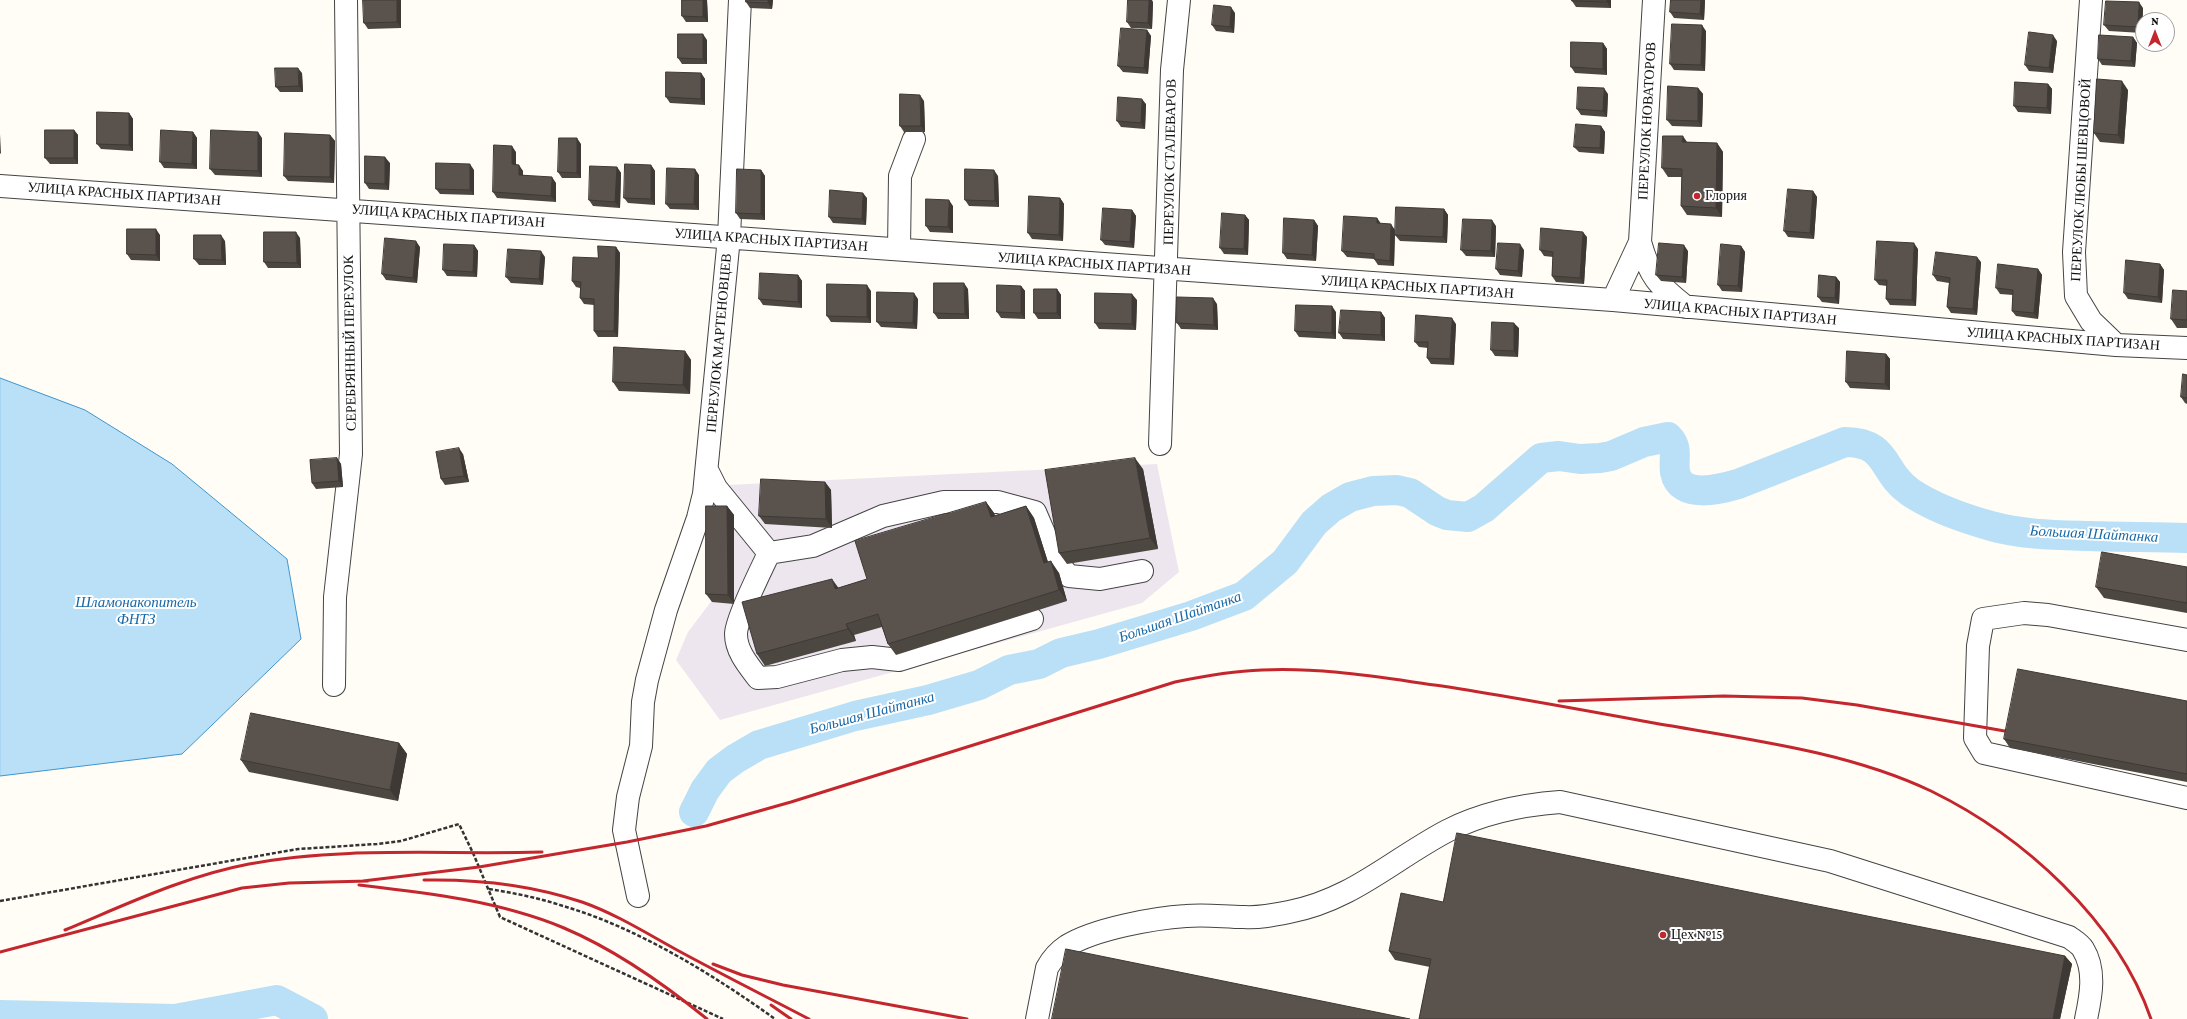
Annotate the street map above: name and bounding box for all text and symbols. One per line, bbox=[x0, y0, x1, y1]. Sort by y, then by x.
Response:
north arrow bbox=[2135, 12, 2175, 52]
text: N bbox=[2151, 15, 2159, 27]
street label: ПЕРЕУЛОК НОВАТОРОВ bbox=[1634, 41, 1660, 201]
street label: ПЕРЕУЛОК ЛЮБЫ ШЕВЦОВОЙ bbox=[2067, 78, 2095, 282]
street label: ПЕРЕУЛОК СТАЛЕВАРОВ bbox=[1160, 79, 1180, 245]
street label: УЛИЦА КРАСНЫХ ПАРТИЗАН bbox=[27, 179, 221, 209]
place label: Глория bbox=[1705, 188, 1747, 204]
marker: Глория bbox=[1692, 191, 1702, 201]
street label: УЛИЦА КРАСНЫХ ПАРТИЗАН bbox=[351, 201, 545, 231]
street label: УЛИЦА КРАСНЫХ ПАРТИЗАН bbox=[674, 225, 868, 255]
street label: УЛИЦА КРАСНЫХ ПАРТИЗАН bbox=[997, 249, 1191, 279]
street label: ПЕРЕУЛОК МАРТЕНОВЦЕВ bbox=[703, 253, 735, 433]
street label: СЕРЕБРЯННЫЙ ПЕРЕУЛОК bbox=[340, 255, 360, 431]
street label: УЛИЦА КРАСНЫХ ПАРТИЗАН bbox=[1320, 272, 1514, 302]
street label: УЛИЦА КРАСНЫХ ПАРТИЗАН bbox=[1643, 295, 1837, 329]
street label: УЛИЦА КРАСНЫХ ПАРТИЗАН bbox=[1966, 324, 2160, 354]
water label: Большая Шайтанка bbox=[2029, 522, 2159, 546]
water label: Большая Шайтанка bbox=[1116, 588, 1244, 646]
water label: Шламонакопитель ФНТЗ bbox=[75, 593, 197, 628]
water label: Большая Шайтанка bbox=[808, 688, 936, 738]
place label: Цех №15 bbox=[1671, 927, 1723, 943]
marker: Цех №15 bbox=[1658, 930, 1668, 940]

